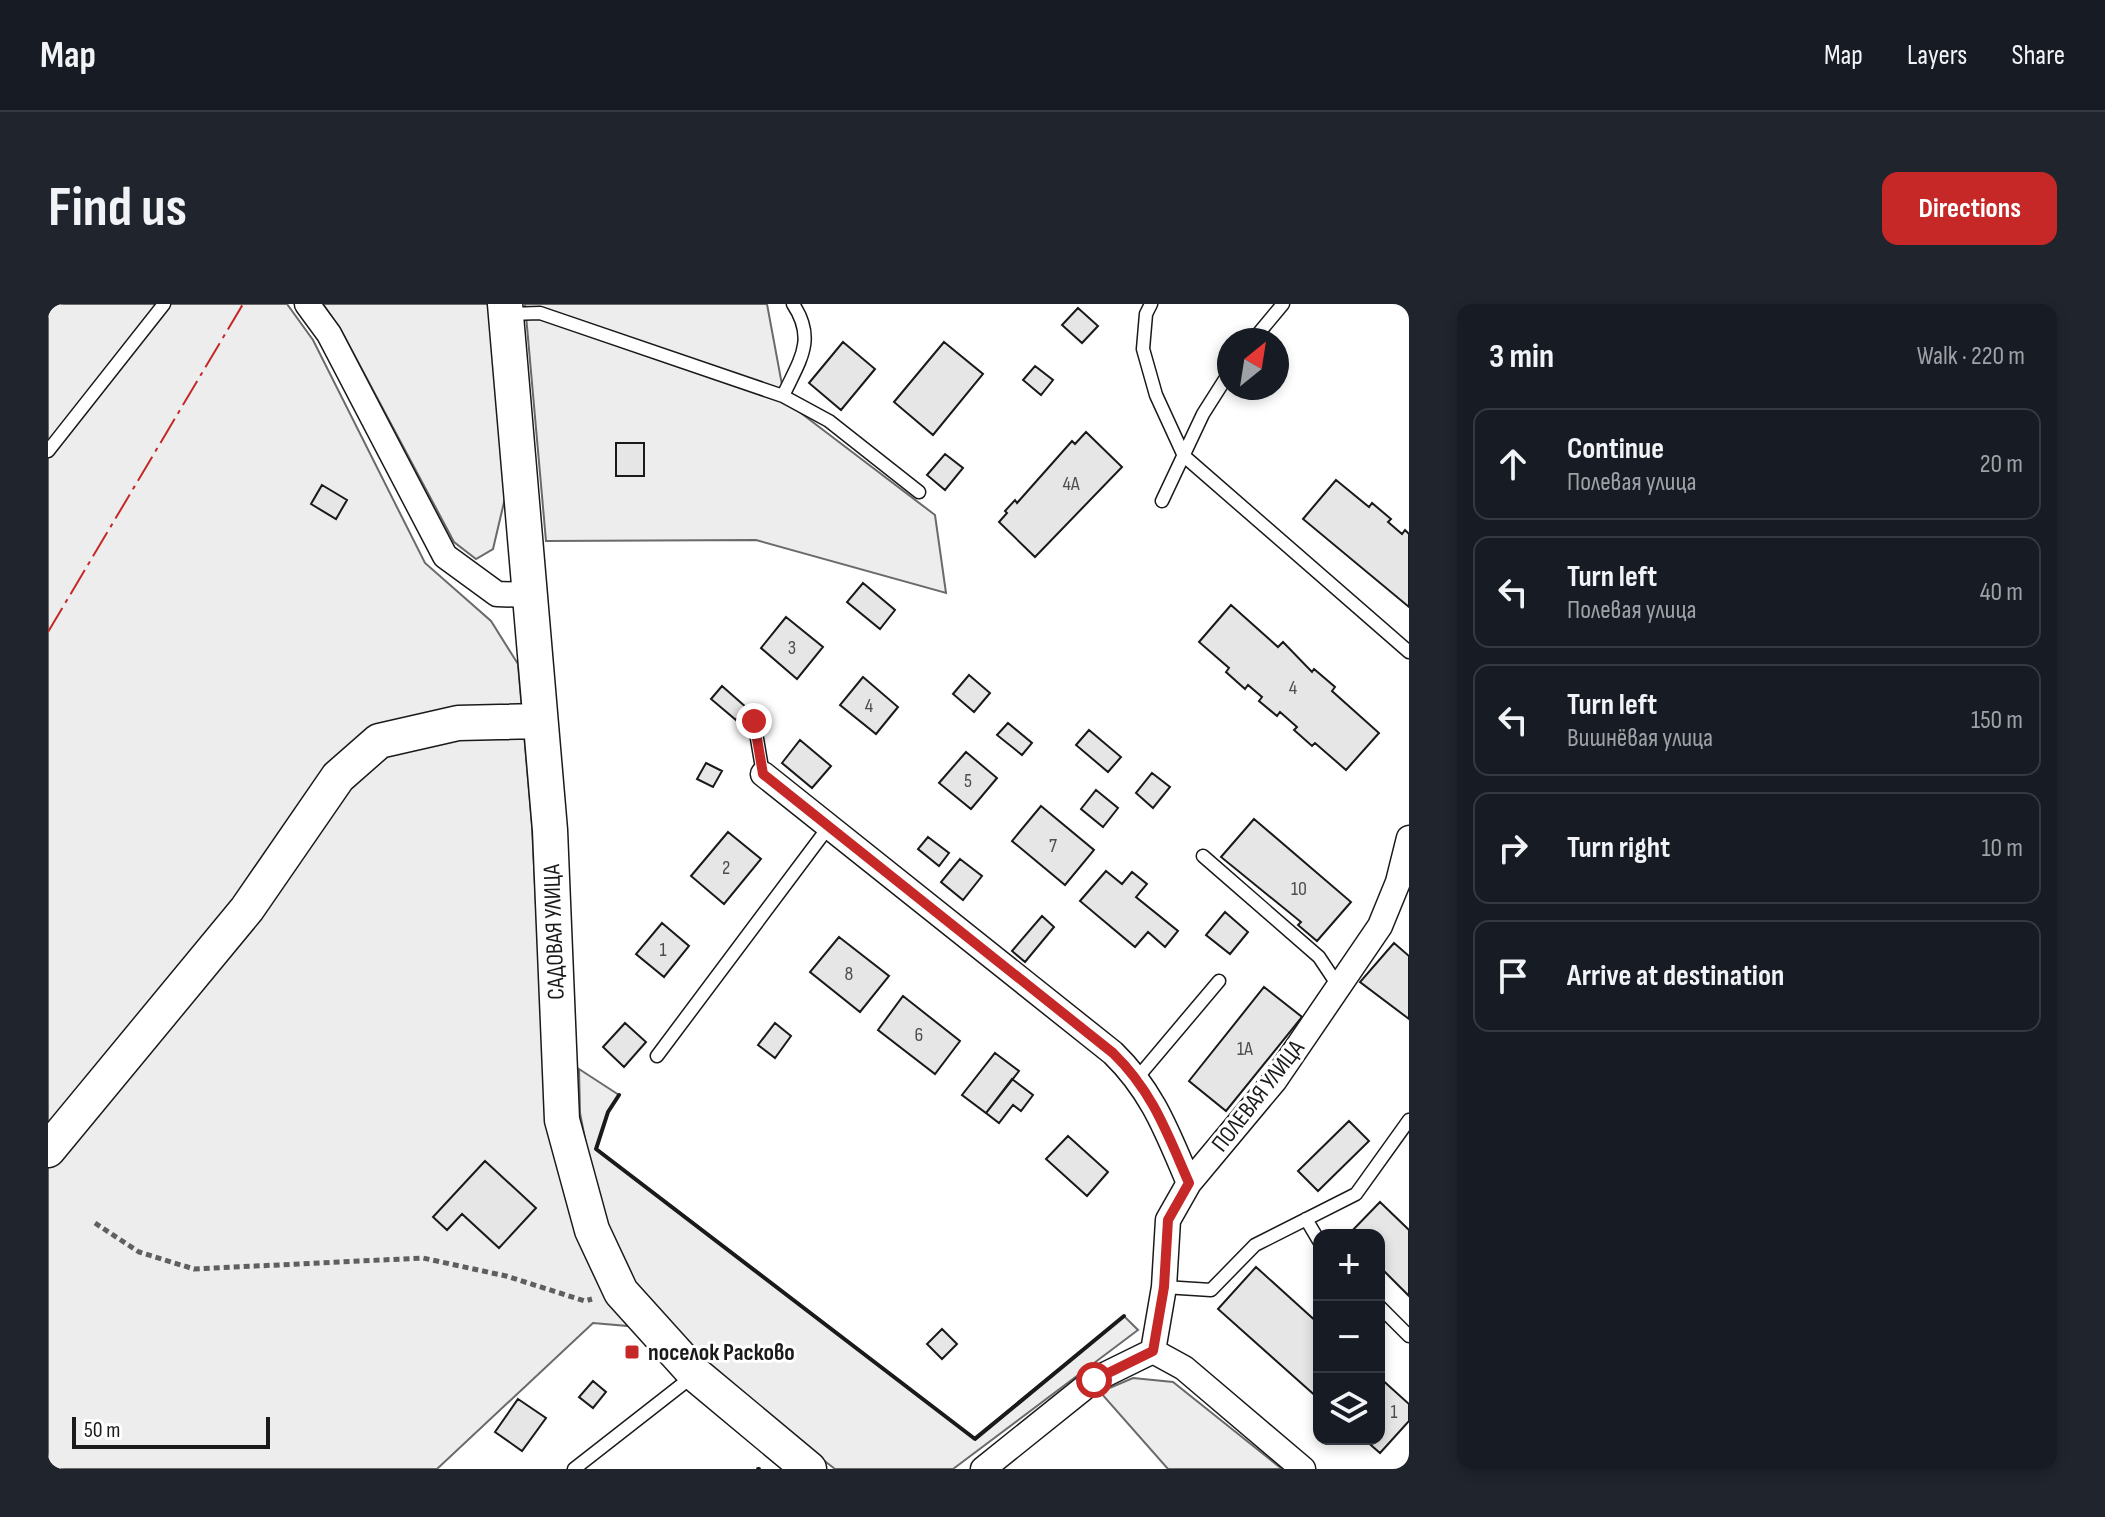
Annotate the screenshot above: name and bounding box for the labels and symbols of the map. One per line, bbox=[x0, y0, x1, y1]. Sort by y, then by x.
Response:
north arrow bbox=[1217, 328, 1289, 400]
house number: 4А bbox=[1063, 472, 1080, 496]
house number: 3 bbox=[788, 636, 796, 660]
house number: 4 bbox=[1289, 676, 1297, 700]
house number: 4 bbox=[865, 694, 873, 718]
route end bbox=[736, 703, 772, 739]
house number: 5 bbox=[964, 769, 972, 793]
house number: 7 bbox=[1049, 834, 1057, 858]
house number: 2 bbox=[722, 856, 730, 880]
street label: САДОВАЯ УЛИЦА bbox=[537, 863, 571, 1000]
house number: 10 bbox=[1291, 877, 1307, 901]
house number: 1 bbox=[660, 938, 667, 962]
house number: 8 bbox=[845, 962, 853, 986]
house number: 6 bbox=[915, 1023, 923, 1047]
street label: ПОЛЕВАЯ УЛИЦА bbox=[1205, 1034, 1311, 1158]
house number: 1А bbox=[1237, 1037, 1253, 1061]
place label: поселок Расково bbox=[648, 1338, 795, 1367]
marker: поселок Расково bbox=[623, 1343, 641, 1361]
route start bbox=[1076, 1362, 1112, 1398]
house number: 1 bbox=[1391, 1400, 1398, 1424]
scale bar bbox=[72, 1413, 270, 1449]

